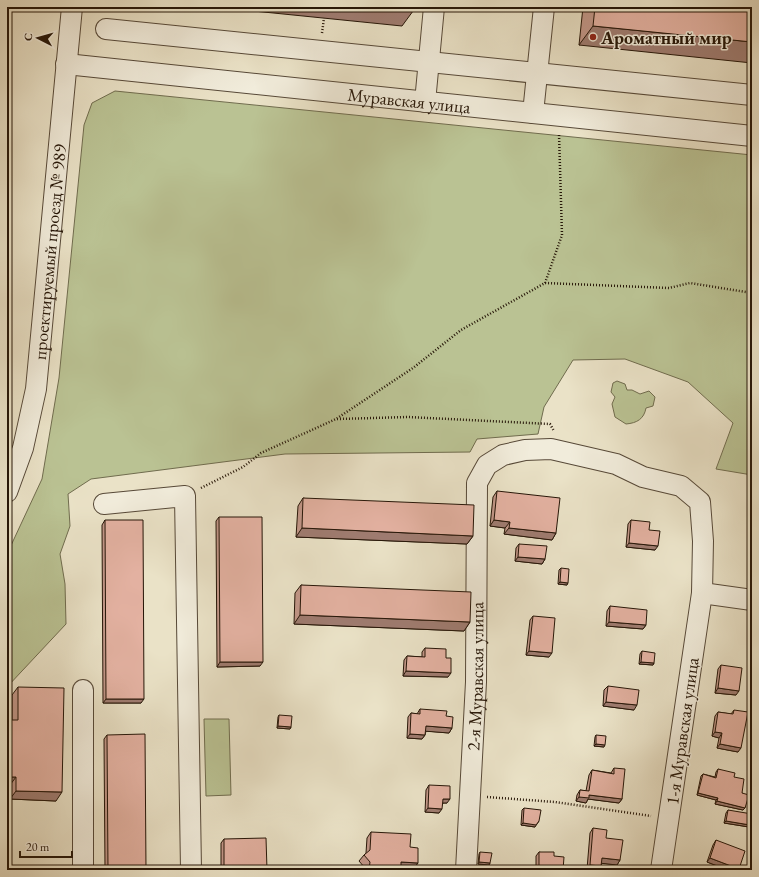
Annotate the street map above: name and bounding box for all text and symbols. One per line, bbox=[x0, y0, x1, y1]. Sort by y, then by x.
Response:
north arrow bbox=[18, 18, 58, 58]
place label: Ароматный мир bbox=[600, 26, 732, 49]
text: С bbox=[21, 32, 35, 42]
marker: Ароматный мир bbox=[588, 32, 598, 42]
street label: Муравская улица bbox=[346, 82, 473, 118]
street label: проектируемый проезд № 989 bbox=[27, 143, 71, 361]
street label: 2-я Муравская улица bbox=[461, 601, 488, 751]
street label: 1-я Муравская улица bbox=[660, 655, 704, 806]
scale bar bbox=[20, 833, 72, 859]
text: 20 m bbox=[26, 839, 50, 855]

